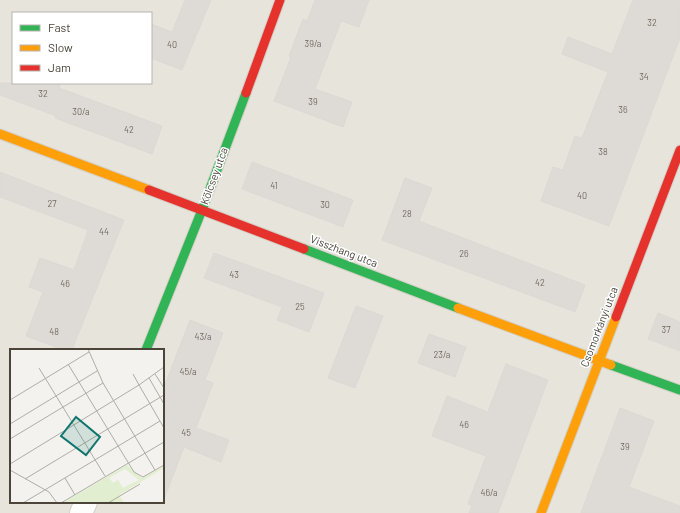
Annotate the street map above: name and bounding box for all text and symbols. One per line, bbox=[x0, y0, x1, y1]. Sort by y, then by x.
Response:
legend bbox=[12, 12, 152, 84]
house number: 32 bbox=[647, 17, 657, 28]
text: Fast bbox=[48, 20, 71, 34]
house number: 39/a bbox=[305, 38, 321, 49]
house number: 40 bbox=[167, 39, 177, 50]
text: Slow bbox=[48, 40, 73, 54]
text: Jam bbox=[48, 60, 71, 74]
house number: 34 bbox=[639, 71, 649, 82]
house number: 32 bbox=[38, 88, 48, 99]
house number: 39 bbox=[308, 96, 318, 107]
house number: 36 bbox=[618, 104, 628, 115]
house number: 30/a bbox=[72, 106, 90, 117]
house number: 42 bbox=[124, 124, 134, 135]
street label: Kölcsey utca bbox=[197, 145, 230, 206]
house number: 38 bbox=[598, 146, 608, 157]
house number: 41 bbox=[270, 180, 278, 191]
house number: 40 bbox=[577, 190, 587, 201]
house number: 27 bbox=[47, 198, 57, 209]
house number: 30 bbox=[320, 199, 330, 210]
house number: 28 bbox=[402, 208, 412, 219]
house number: 44 bbox=[99, 226, 109, 237]
street label: Visszhang utca bbox=[309, 232, 380, 269]
house number: 26 bbox=[459, 248, 469, 259]
house number: 43 bbox=[229, 269, 239, 280]
house number: 42 bbox=[535, 277, 545, 288]
house number: 46 bbox=[60, 278, 70, 289]
street label: Csomorkányi utca bbox=[577, 285, 620, 369]
house number: 25 bbox=[295, 301, 305, 312]
house number: 37 bbox=[662, 324, 671, 335]
house number: 48 bbox=[49, 326, 59, 337]
house number: 43/a bbox=[194, 331, 212, 342]
inset map bbox=[10, 349, 164, 503]
house number: 23/a bbox=[434, 349, 450, 360]
house number: 45/a bbox=[179, 366, 197, 377]
house number: 46 bbox=[459, 419, 469, 430]
house number: 45 bbox=[181, 427, 191, 438]
house number: 39 bbox=[620, 441, 630, 452]
house number: 46/a bbox=[480, 487, 498, 498]

